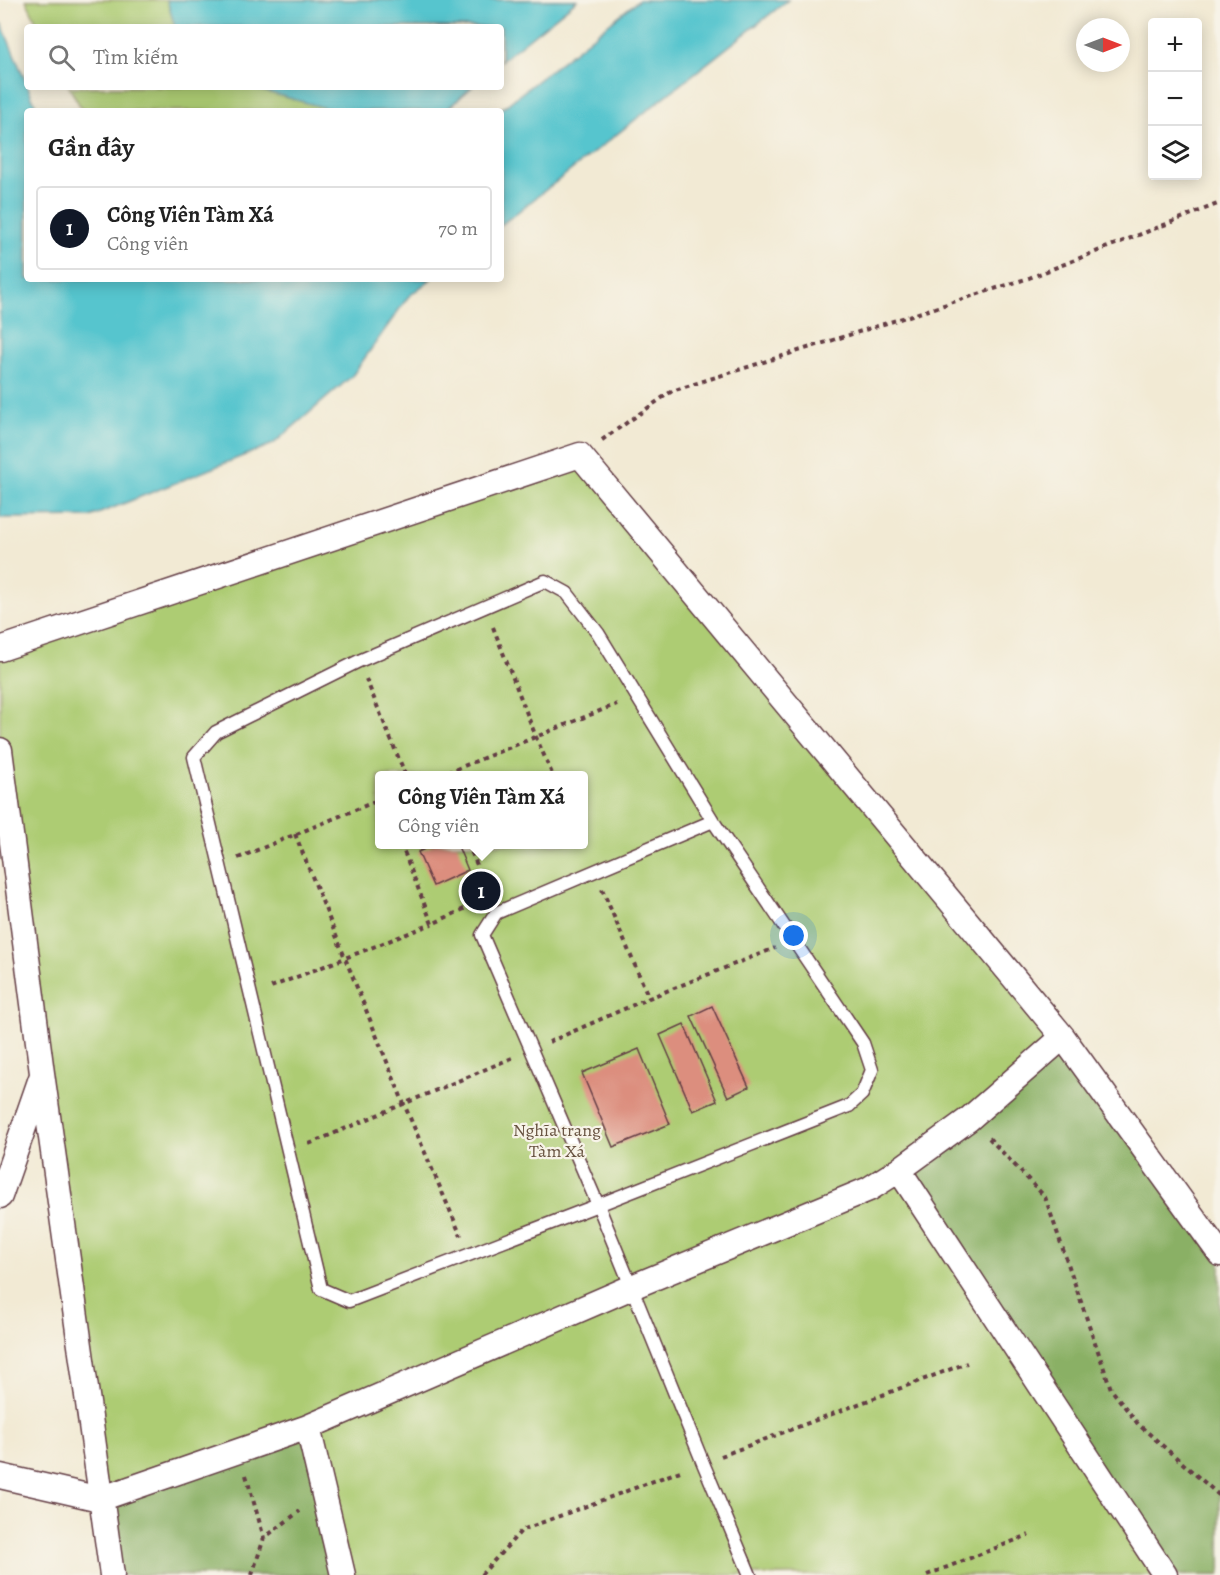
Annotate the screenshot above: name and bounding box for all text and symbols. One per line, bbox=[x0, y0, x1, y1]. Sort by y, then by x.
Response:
north arrow bbox=[1076, 18, 1130, 72]
map controls bbox=[1148, 18, 1202, 180]
button: + bbox=[1148, 18, 1202, 72]
search box bbox=[24, 24, 504, 90]
icon: search bbox=[45, 41, 78, 74]
text: Tìm kiếm bbox=[93, 42, 179, 72]
button: − bbox=[1148, 72, 1202, 126]
button: layers bbox=[1148, 126, 1202, 180]
text: Gần đây bbox=[48, 130, 134, 165]
text: Công Viên Tàm Xá bbox=[107, 200, 274, 230]
text: 1 bbox=[66, 215, 73, 242]
text: 70 m bbox=[438, 215, 478, 242]
text: Công viên bbox=[107, 230, 188, 257]
popup bbox=[375, 771, 588, 849]
text: Công Viên Tàm Xá bbox=[398, 782, 565, 812]
text: Công viên bbox=[398, 812, 480, 839]
pin: 1 bbox=[462, 868, 500, 914]
your location bbox=[779, 921, 808, 950]
park label: Nghĩa trang Tàm Xá bbox=[513, 1118, 601, 1163]

